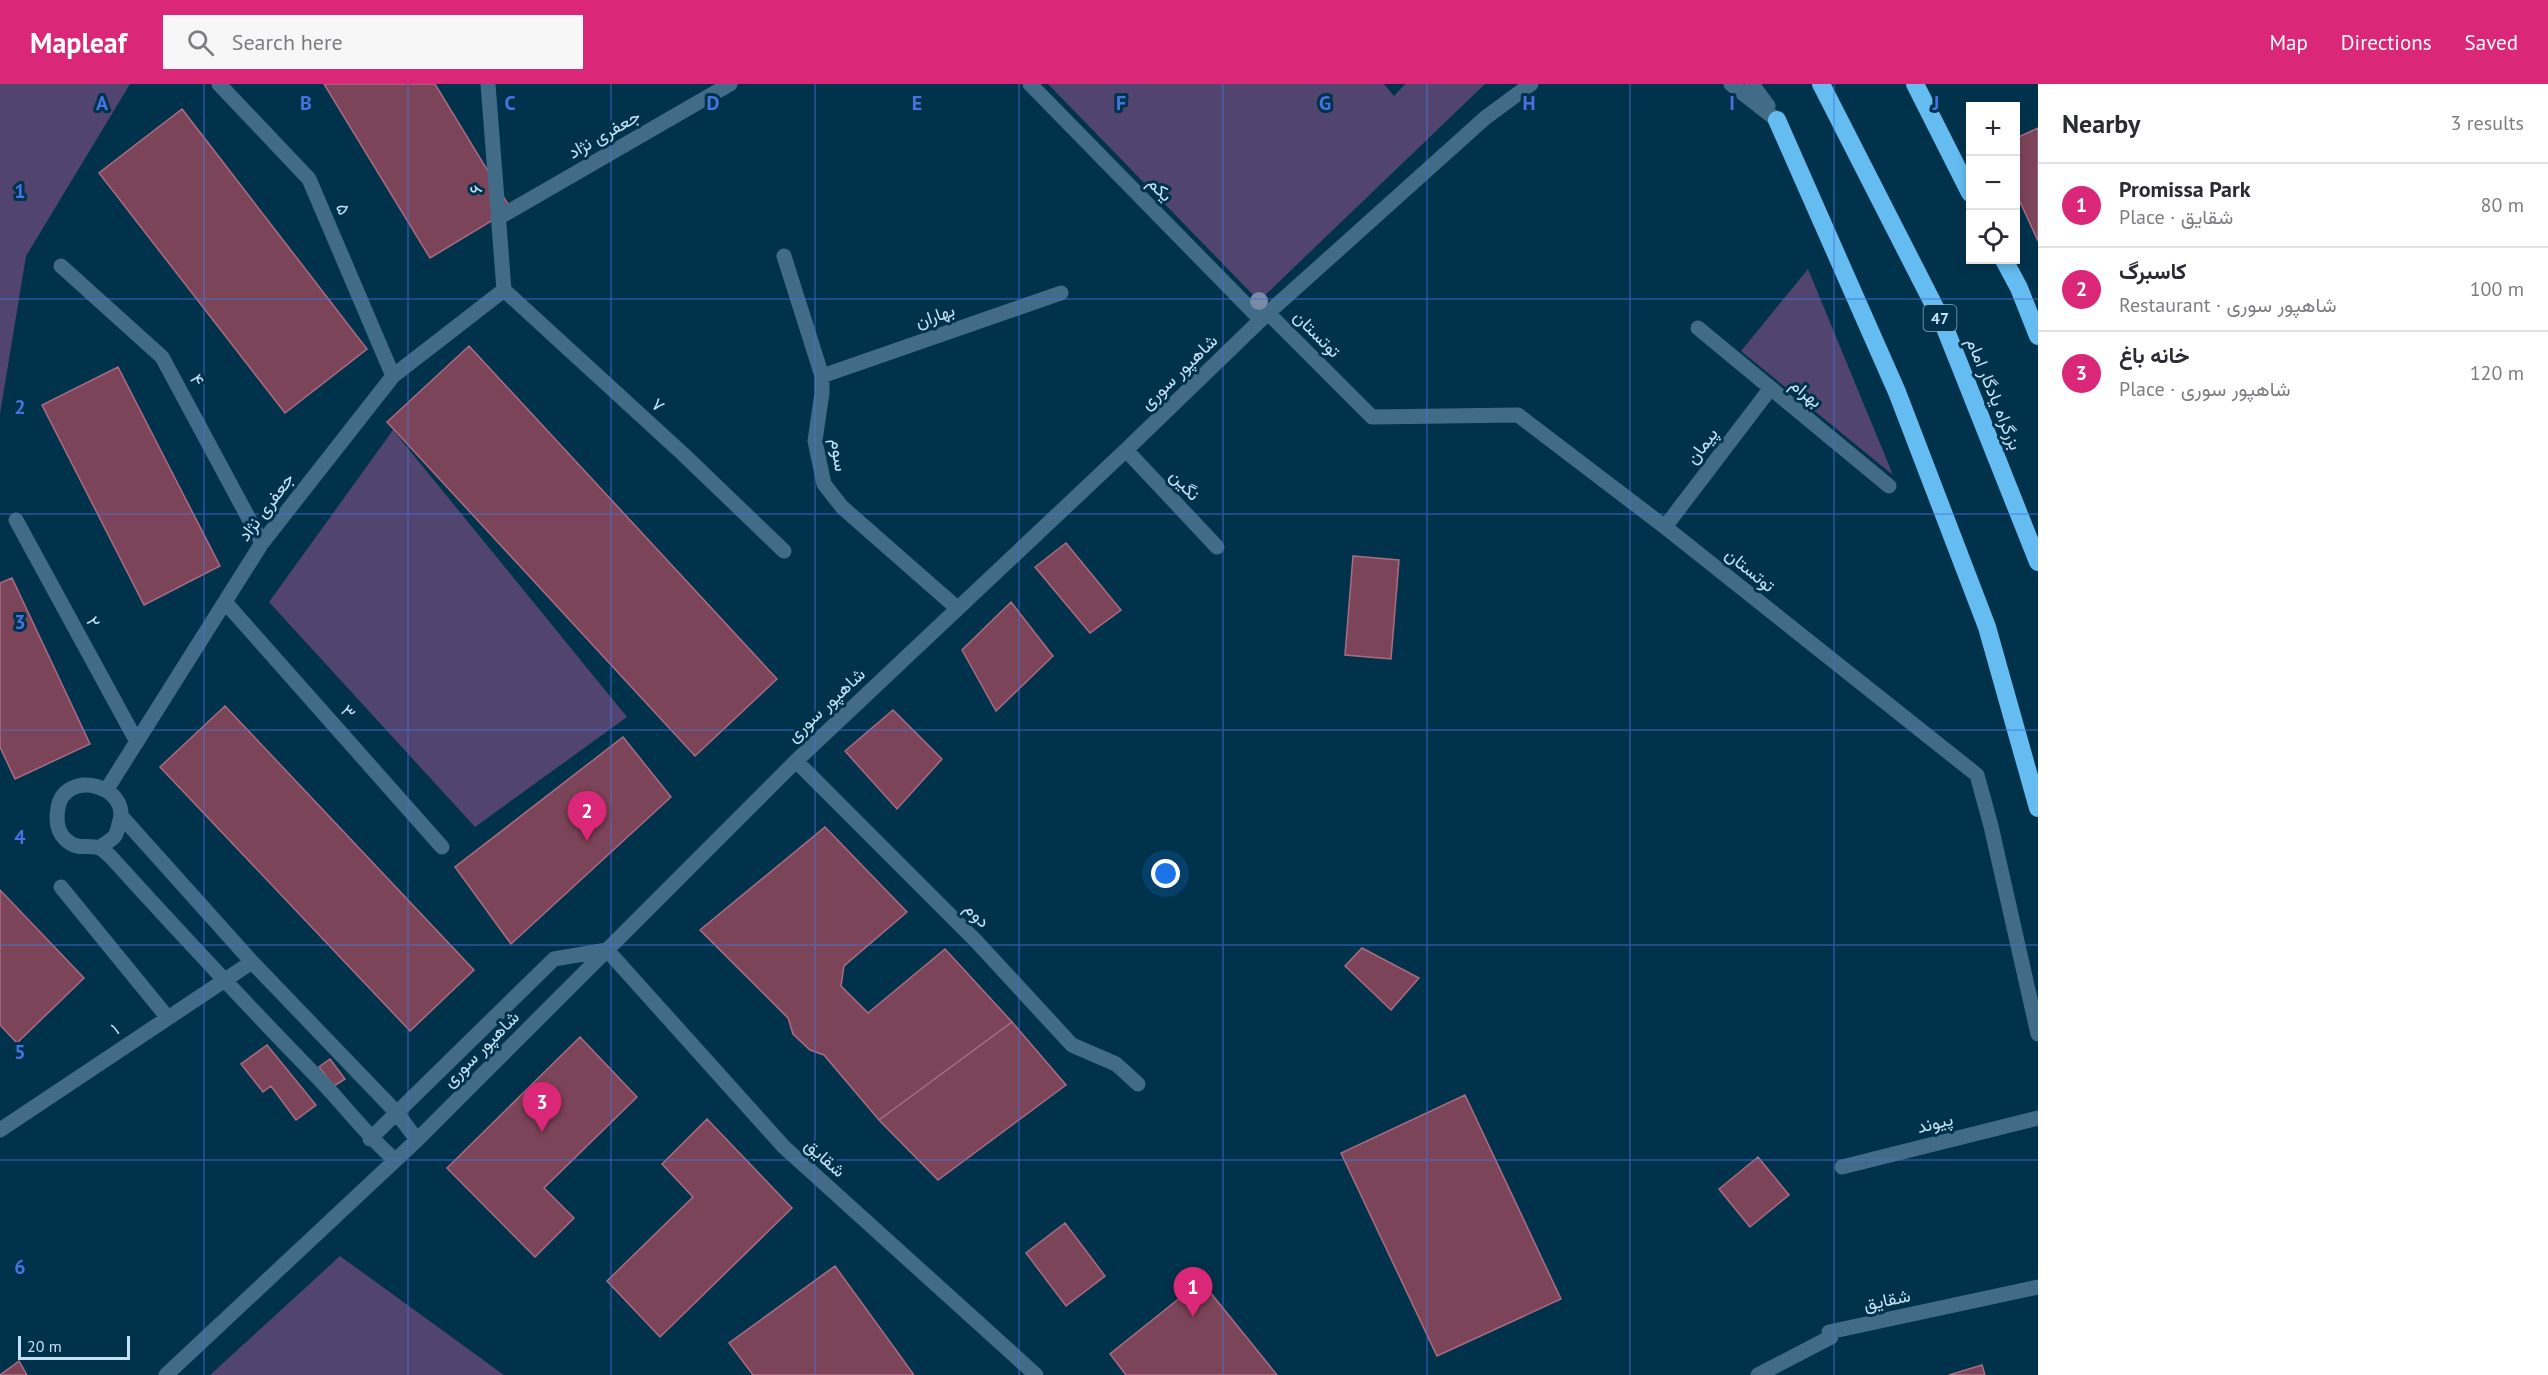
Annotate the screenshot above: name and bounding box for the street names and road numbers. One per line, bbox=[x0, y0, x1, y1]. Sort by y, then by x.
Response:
street label: جعفری نژاد bbox=[563, 104, 644, 164]
street label: یکم bbox=[1142, 171, 1178, 207]
street label: ۶ bbox=[464, 184, 487, 194]
street label: ۵ bbox=[331, 199, 356, 218]
street label: بهاران bbox=[912, 298, 958, 333]
street label: توتستان bbox=[1289, 305, 1346, 362]
road number: 47 bbox=[1924, 305, 1956, 331]
street label: شاهپور سوری bbox=[1135, 329, 1223, 415]
street label: بزرگراه یادگار امام bbox=[1961, 334, 2027, 454]
street label: ۴ bbox=[185, 370, 210, 390]
street label: بهرام bbox=[1785, 373, 1827, 413]
street label: ۷ bbox=[647, 393, 670, 417]
street label: پیمان bbox=[1680, 423, 1724, 469]
street label: سوم bbox=[825, 437, 853, 473]
street label: نگین bbox=[1165, 464, 1206, 505]
street label: جعفری نژاد bbox=[232, 468, 299, 546]
street label: توتستان bbox=[1721, 542, 1780, 597]
street label: ۲ bbox=[81, 612, 106, 631]
street label: شاهپور سوری bbox=[782, 662, 870, 748]
street label: ۳ bbox=[336, 700, 361, 724]
street label: دوم bbox=[959, 897, 995, 933]
street label: شاهپور سوری bbox=[438, 1006, 524, 1092]
street label: ۱ bbox=[106, 1018, 123, 1040]
street label: پیوند bbox=[1914, 1107, 1956, 1139]
street label: شقایق bbox=[800, 1133, 851, 1182]
street label: شقایق bbox=[1861, 1283, 1912, 1316]

